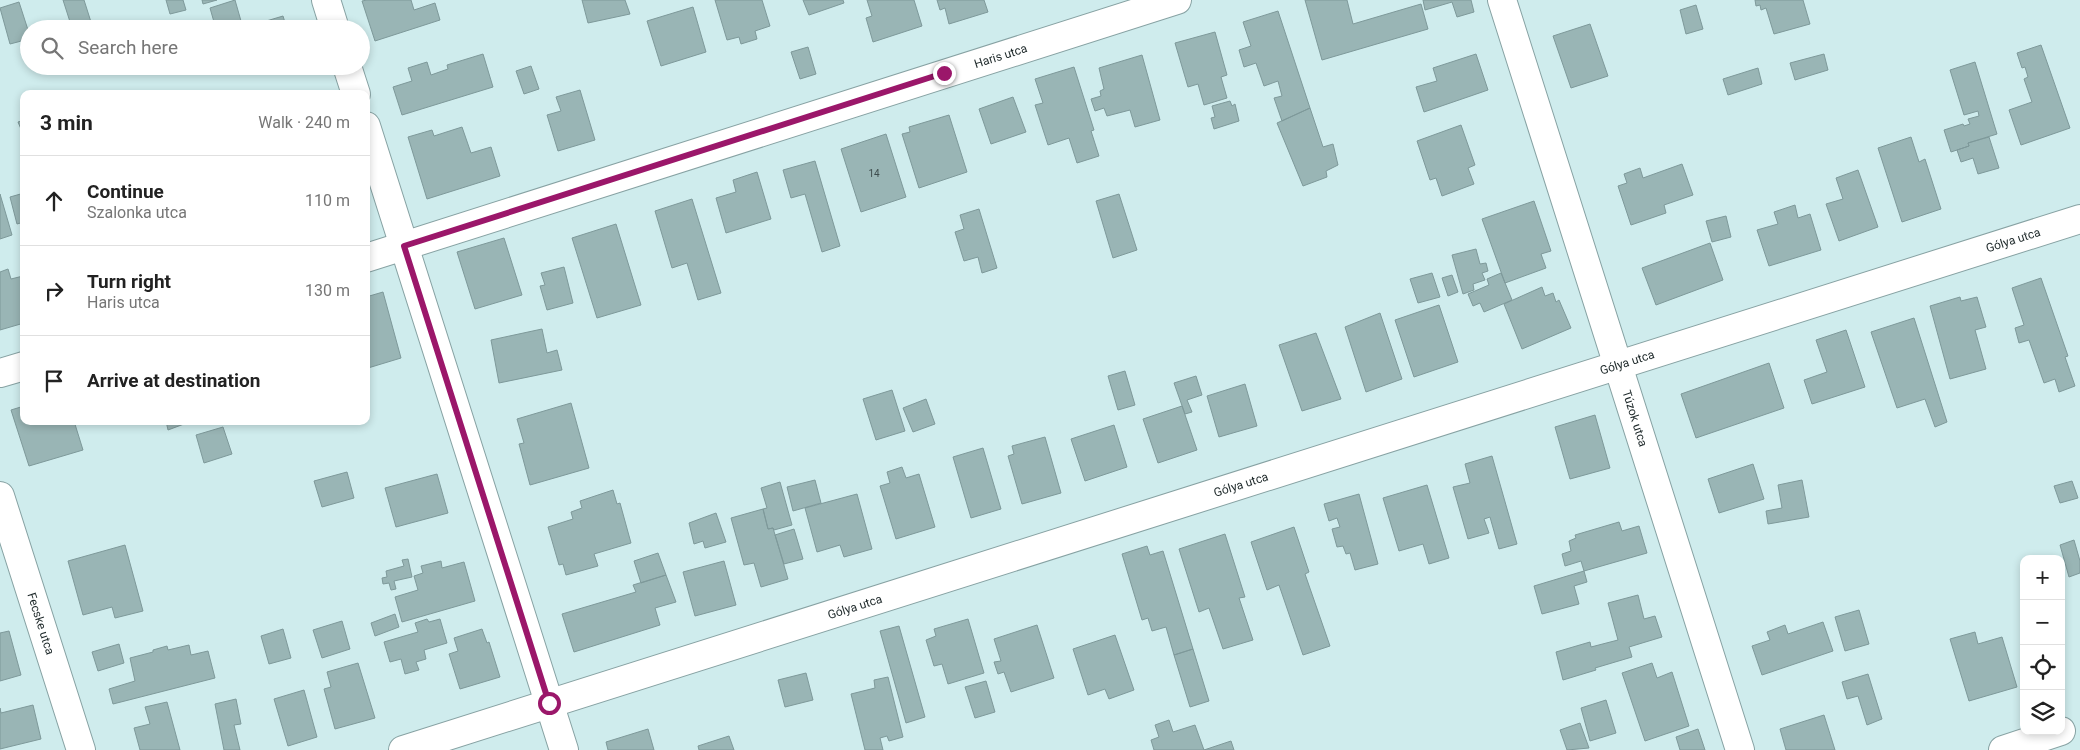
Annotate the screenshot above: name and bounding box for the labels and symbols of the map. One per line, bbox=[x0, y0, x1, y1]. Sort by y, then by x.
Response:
street label: Haris utca bbox=[972, 41, 1029, 71]
route end bbox=[933, 62, 956, 85]
house number: 14 bbox=[868, 168, 880, 179]
street label: Gólya utca bbox=[1984, 225, 2042, 255]
street label: Gólya utca bbox=[1598, 347, 1656, 378]
street label: Túzok utca bbox=[1619, 388, 1650, 448]
street label: Gólya utca bbox=[1212, 469, 1270, 500]
street label: Fecske utca bbox=[24, 591, 57, 656]
street label: Gólya utca bbox=[826, 592, 884, 622]
route start bbox=[538, 692, 561, 715]

